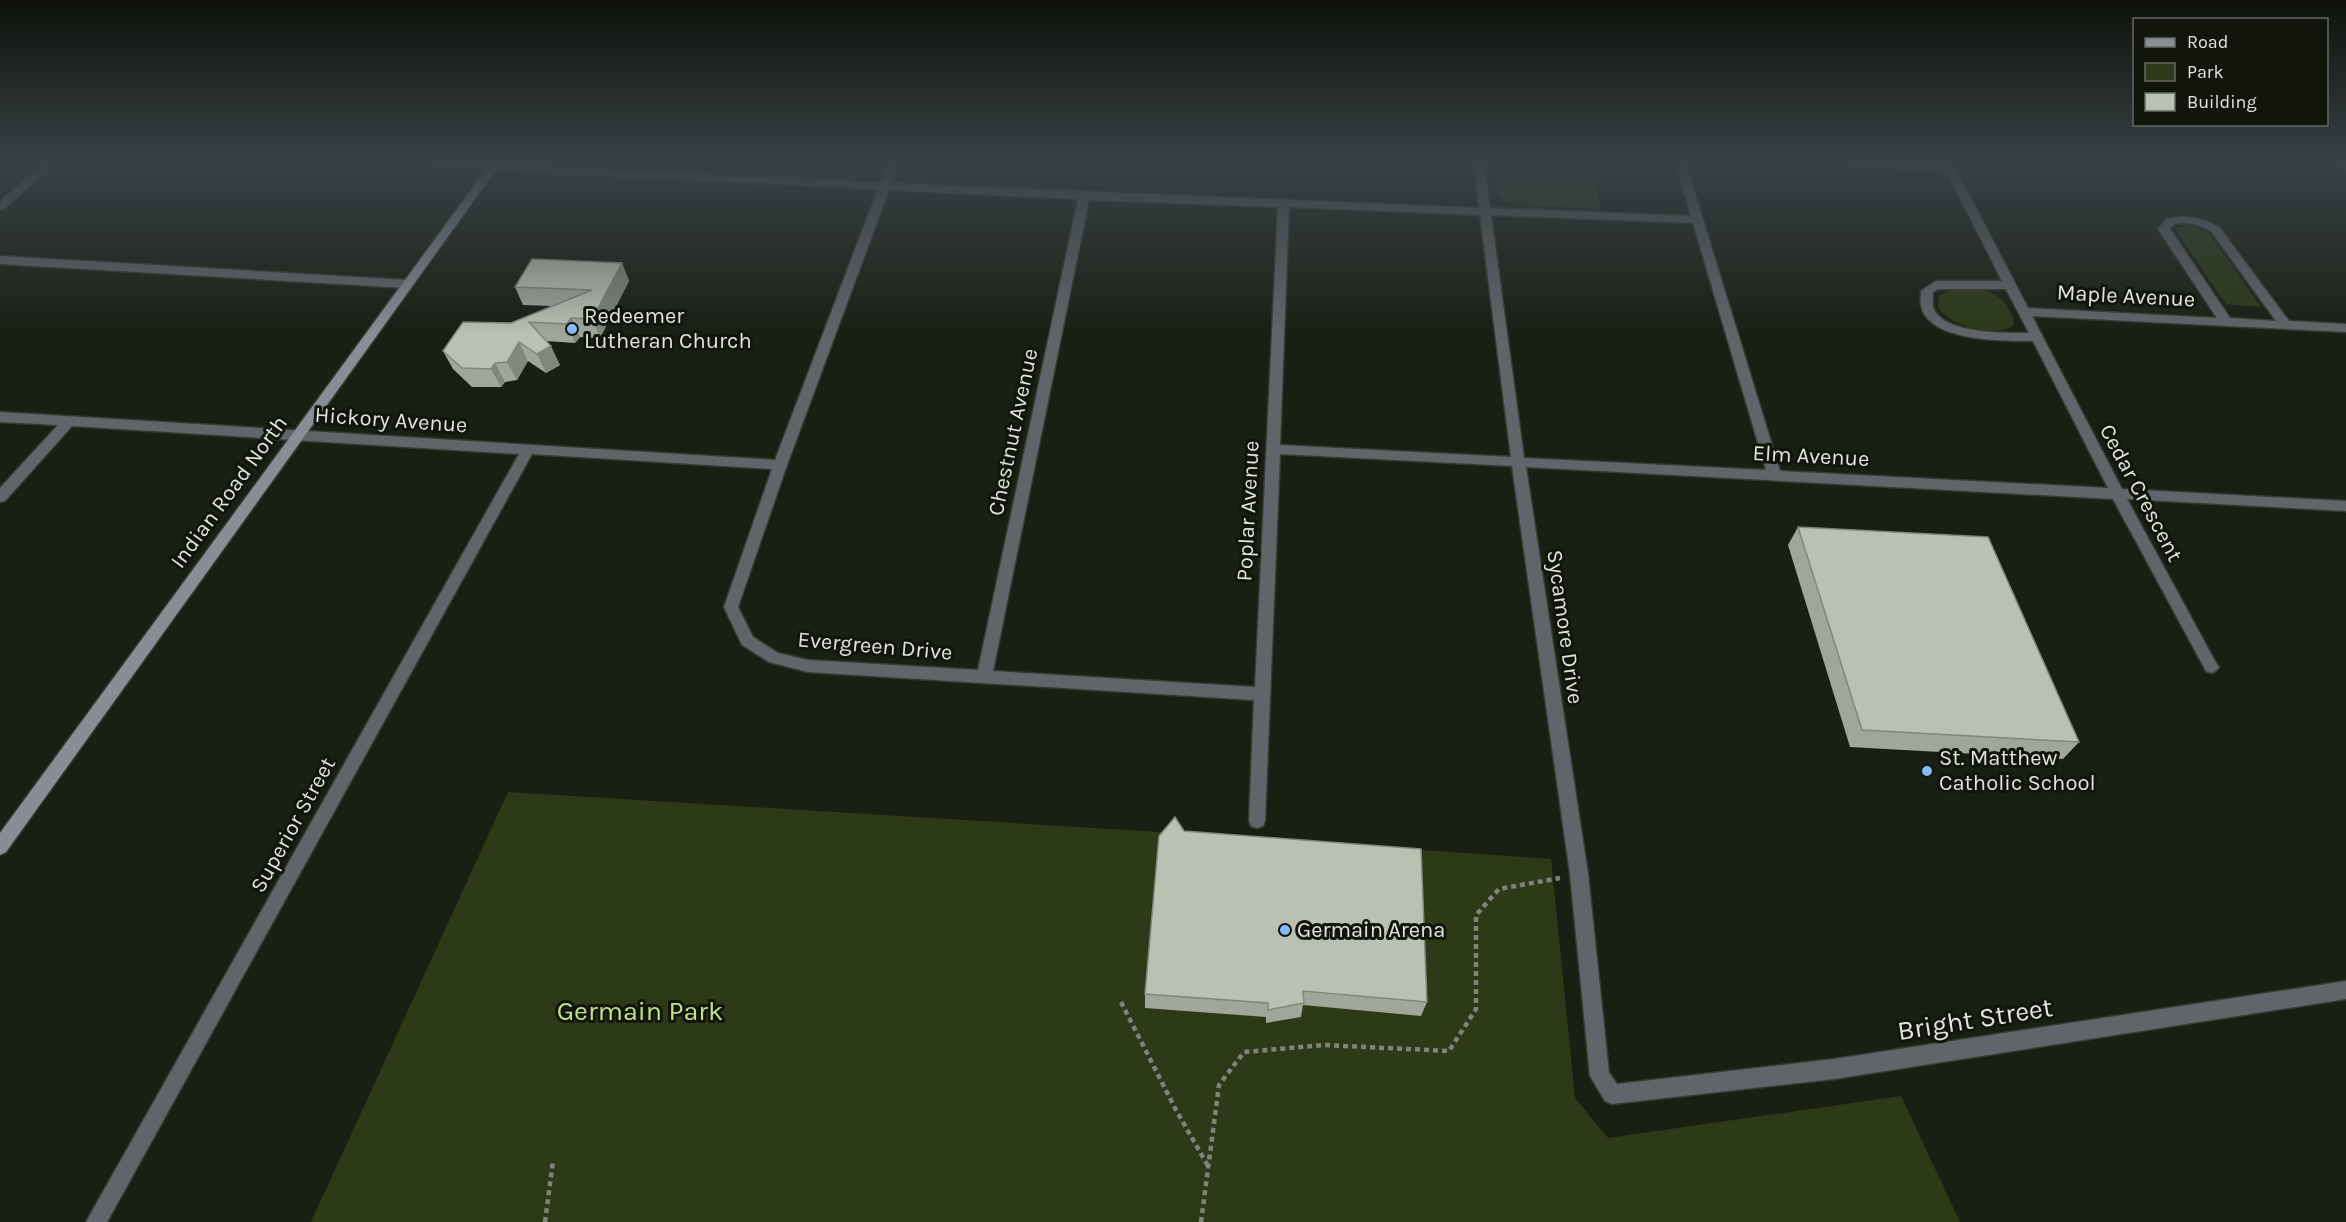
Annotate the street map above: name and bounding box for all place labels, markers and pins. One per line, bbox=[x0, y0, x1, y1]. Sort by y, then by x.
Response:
place label: Redeemer Lutheran Church bbox=[584, 303, 752, 354]
marker: Redeemer Lutheran Church bbox=[565, 322, 579, 336]
place label: St. Matthew Catholic School bbox=[1939, 745, 2096, 796]
marker: St. Matthew Catholic School bbox=[1920, 764, 1934, 778]
place label: Germain Arena bbox=[1297, 917, 1445, 943]
marker: Germain Arena bbox=[1278, 923, 1292, 937]

